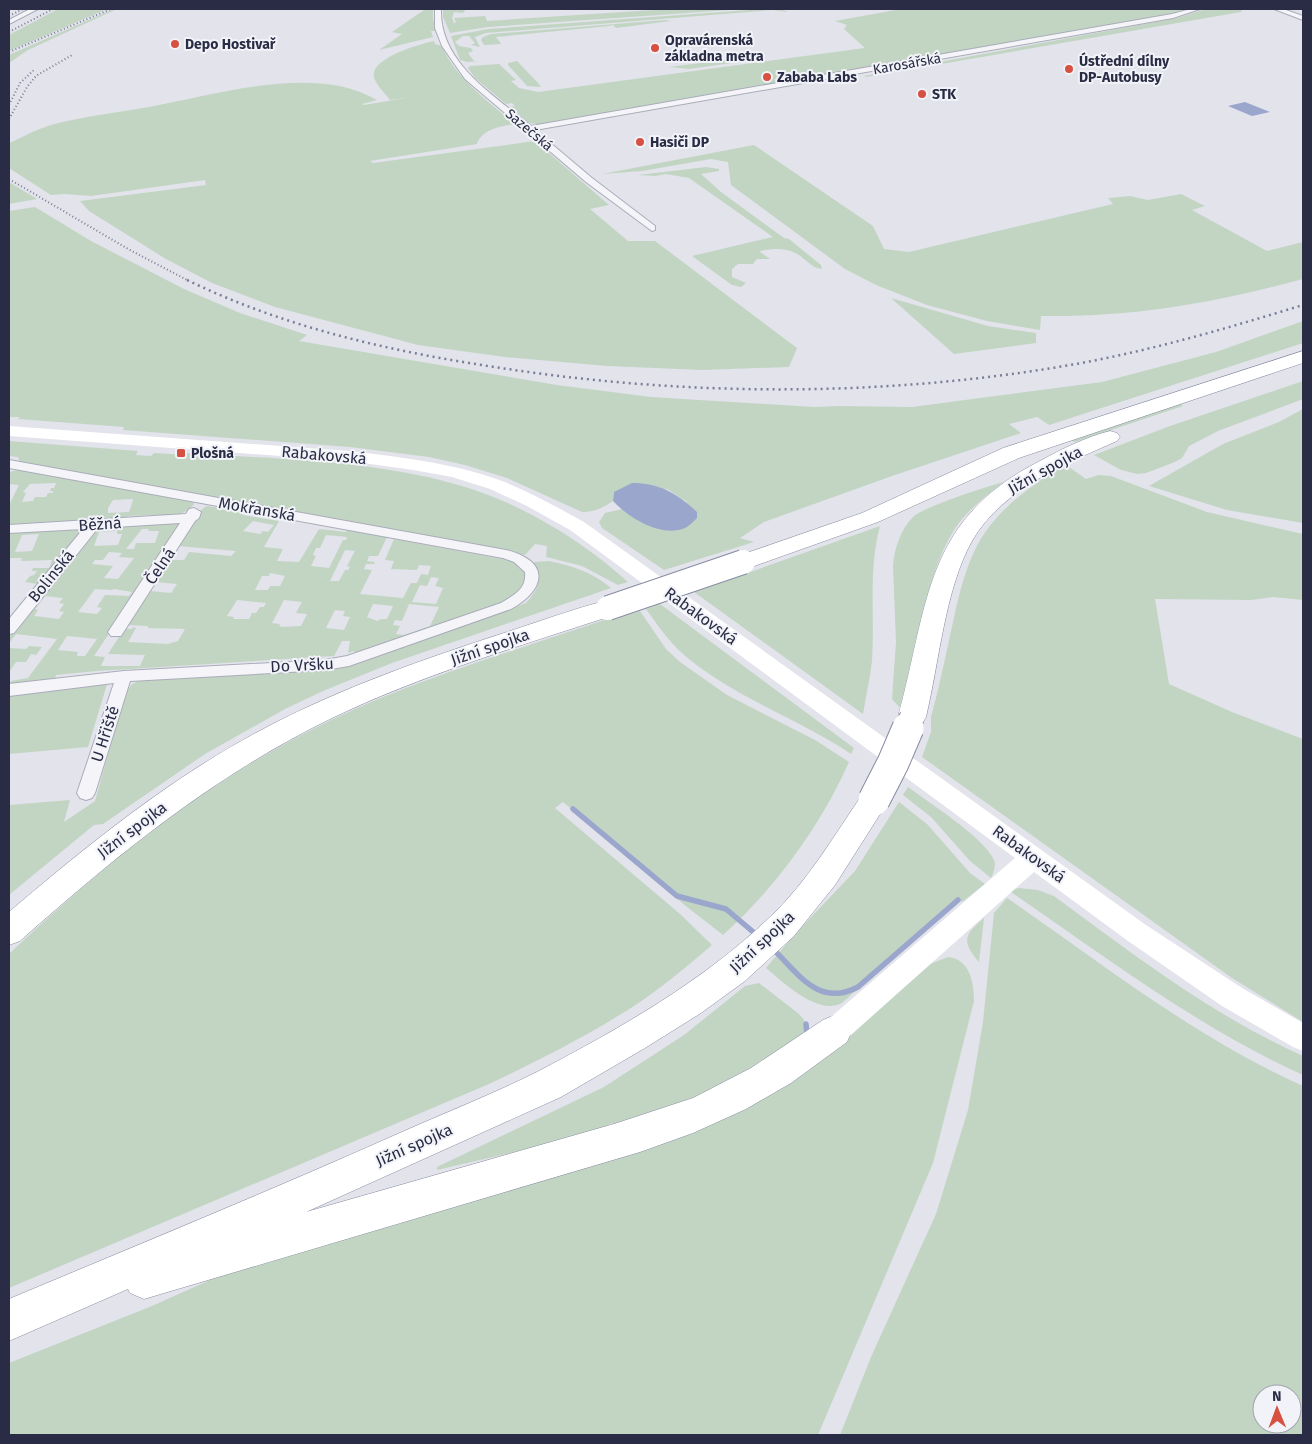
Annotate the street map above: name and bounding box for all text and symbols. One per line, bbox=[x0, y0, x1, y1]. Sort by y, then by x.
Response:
place label: Opravárenská základna metra bbox=[665, 32, 764, 65]
place label: Depo Hostivař bbox=[185, 36, 276, 53]
marker: Depo Hostivař bbox=[169, 38, 181, 50]
marker: Opravárenská základna metra bbox=[649, 42, 661, 54]
street label: Karosářská bbox=[871, 50, 943, 78]
place label: Ústřední dílny DP-Autobusy bbox=[1079, 52, 1170, 86]
marker: Ústřední dílny DP-Autobusy bbox=[1063, 63, 1075, 75]
place label: Zababa Labs bbox=[777, 69, 857, 86]
marker: Zababa Labs bbox=[761, 71, 773, 83]
place label: STK bbox=[932, 86, 957, 103]
marker: STK bbox=[916, 88, 928, 100]
street label: Sazečská bbox=[502, 105, 556, 155]
place label: Hasiči DP bbox=[650, 134, 710, 151]
marker: Hasiči DP bbox=[634, 136, 646, 148]
street label: Rabakovská bbox=[281, 442, 367, 468]
street label: Jižní spojka bbox=[1005, 442, 1085, 498]
place label: Plošná bbox=[191, 445, 234, 462]
marker: Plošná bbox=[175, 447, 187, 459]
street label: Mokřanská bbox=[217, 493, 297, 525]
street label: Běžná bbox=[78, 513, 122, 535]
street label: Čelná bbox=[140, 543, 179, 588]
street label: Bolinská bbox=[24, 546, 78, 606]
street label: Rabakovská bbox=[661, 583, 741, 649]
street label: Jižní spojka bbox=[448, 625, 532, 669]
street label: Do Vršku bbox=[270, 654, 334, 676]
street label: U Hřiště bbox=[87, 703, 123, 765]
street label: Jižní spojka bbox=[94, 798, 170, 862]
street label: Rabakovská bbox=[989, 821, 1069, 887]
street label: Jižní spojka bbox=[726, 907, 798, 977]
street label: Jižní spojka bbox=[373, 1120, 455, 1170]
north arrow bbox=[1252, 1384, 1302, 1434]
text: N bbox=[1272, 1388, 1282, 1405]

